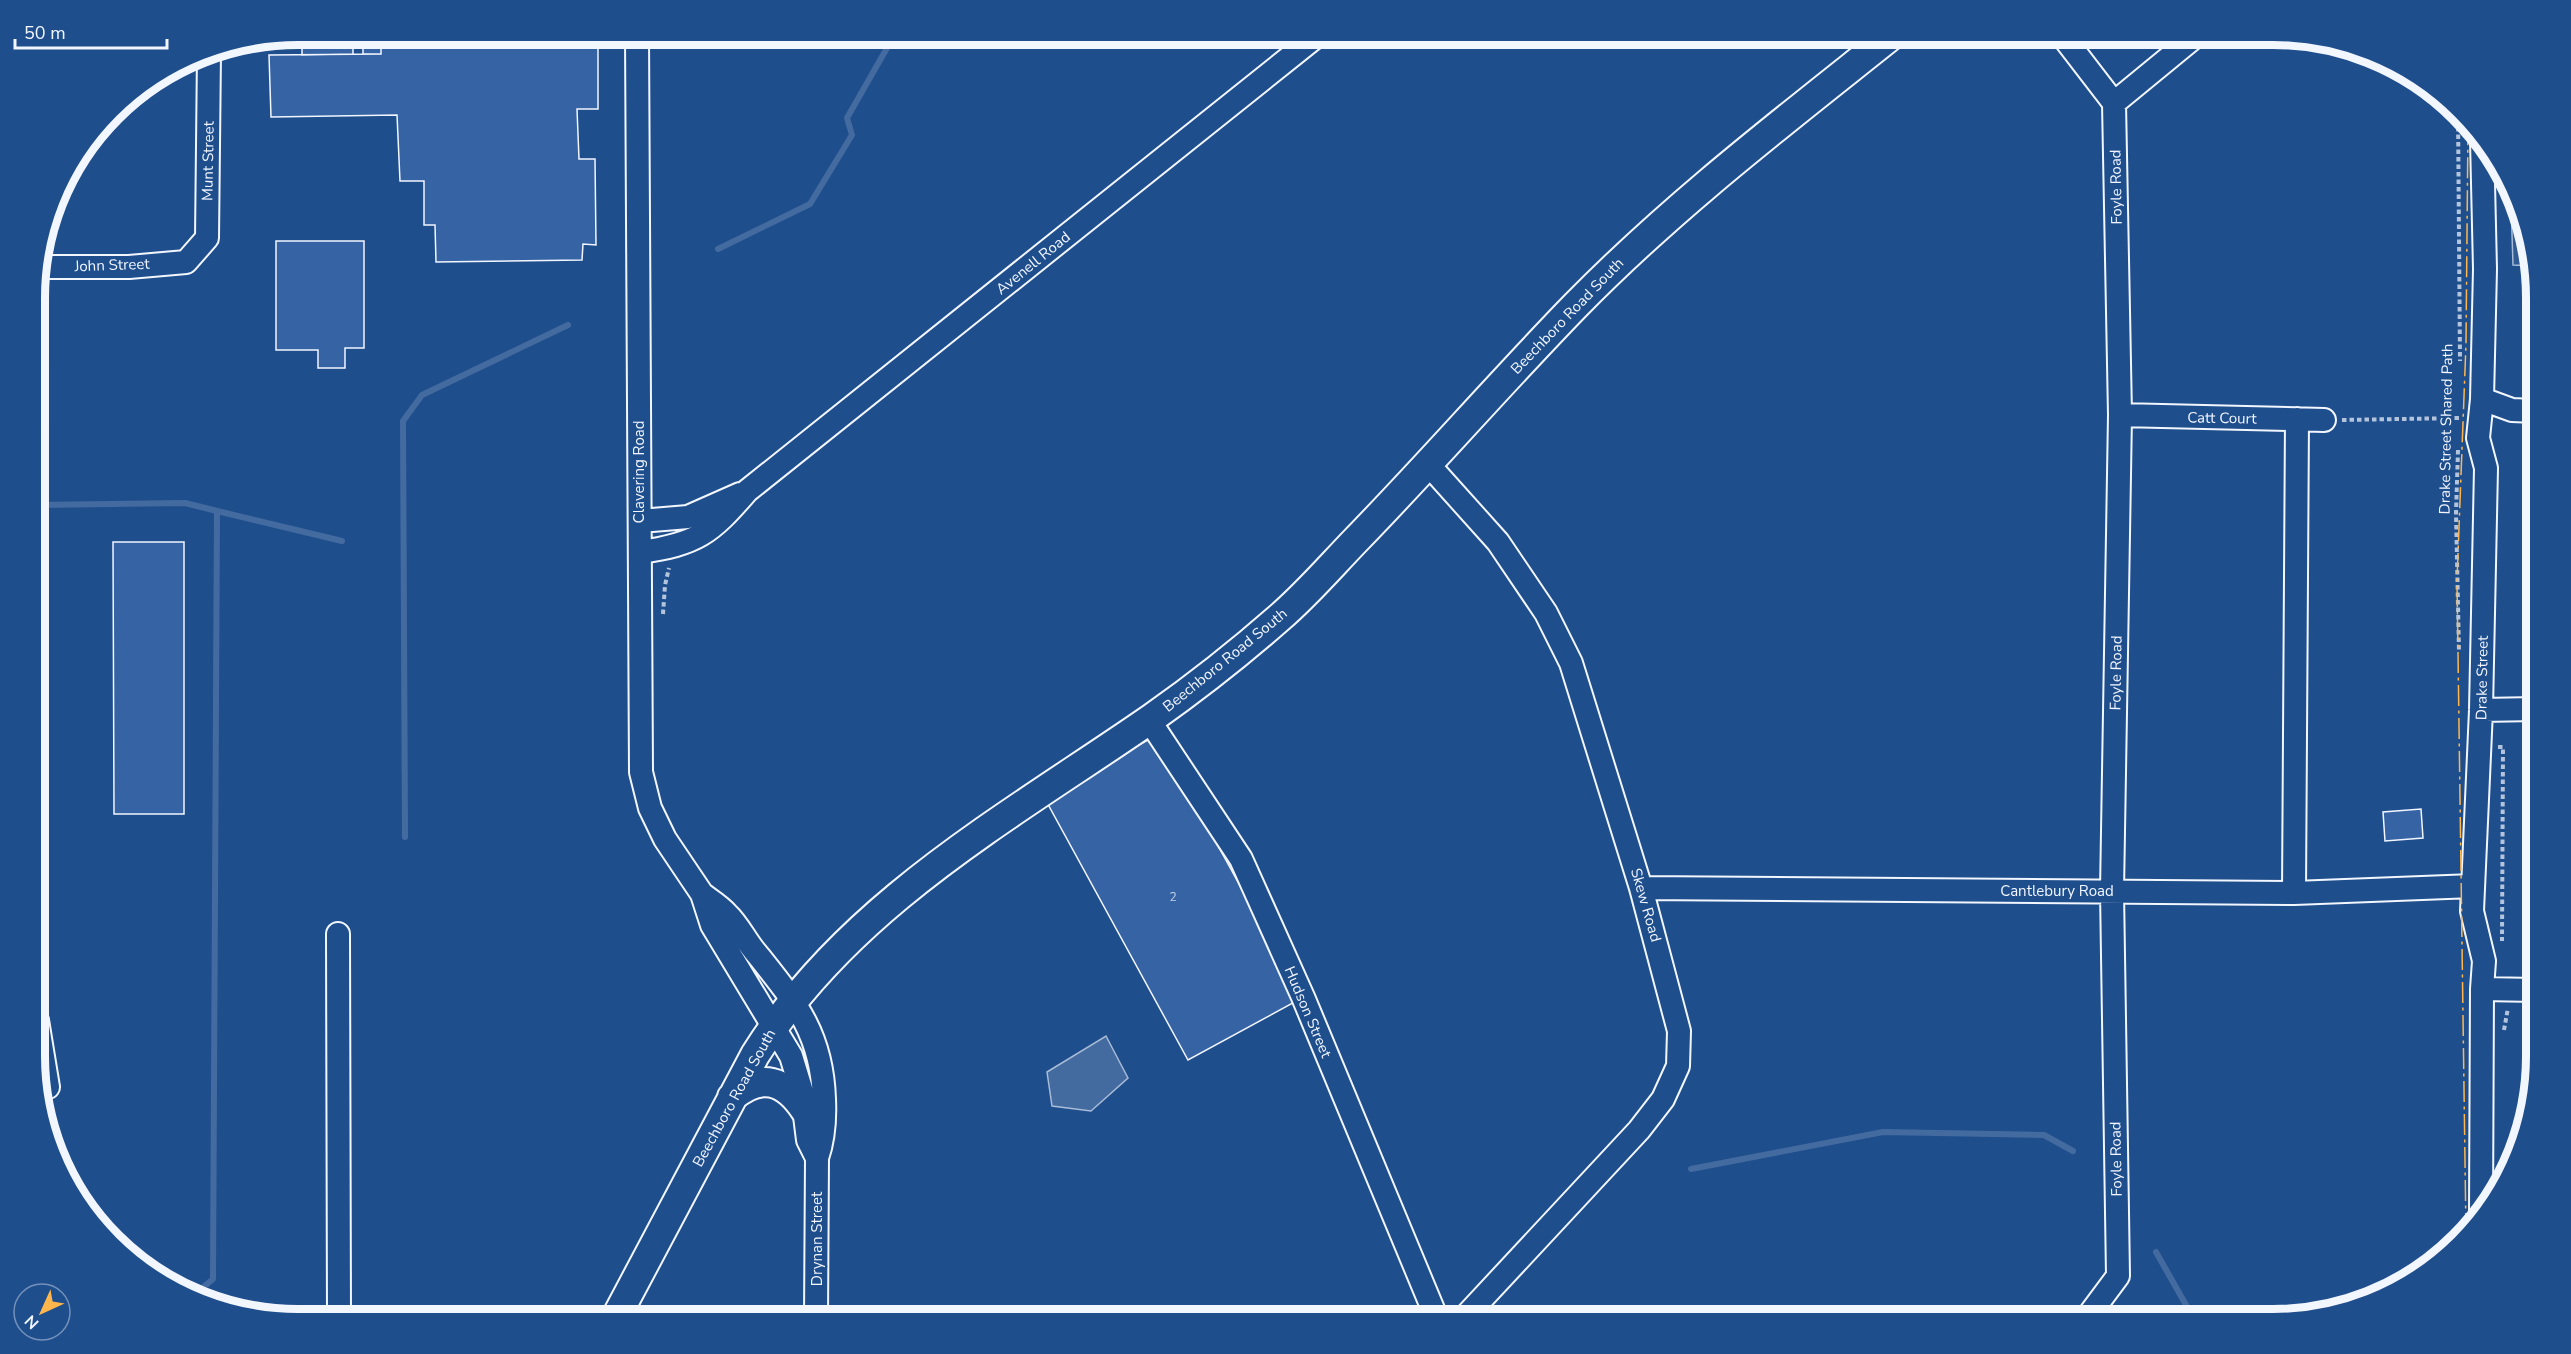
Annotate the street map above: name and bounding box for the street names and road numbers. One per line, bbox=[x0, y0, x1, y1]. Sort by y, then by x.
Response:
street label: Munt Street bbox=[197, 120, 219, 201]
street label: Foyle Road bbox=[2105, 149, 2127, 225]
street label: Avenell Road bbox=[992, 227, 1074, 299]
street label: Beechboro Road South bbox=[1506, 253, 1628, 379]
street label: John Street bbox=[73, 254, 151, 276]
street label: Drake Street Shared Path bbox=[2435, 343, 2457, 515]
street label: Catt Court bbox=[2187, 407, 2258, 429]
street label: Clavering Road bbox=[629, 421, 649, 523]
street label: Beechboro Road South bbox=[1159, 604, 1291, 716]
street label: Foyle Road bbox=[2105, 635, 2127, 711]
street label: Drake Street bbox=[2471, 635, 2493, 720]
street label: Skew Road bbox=[1626, 866, 1666, 944]
street label: Cantlebury Road bbox=[2000, 881, 2114, 901]
street label: Hudson Street bbox=[1280, 963, 1337, 1061]
street label: Beechboro Road South bbox=[688, 1026, 780, 1170]
street label: Foyle Road bbox=[2105, 1121, 2127, 1197]
street label: Drynan Street bbox=[807, 1191, 827, 1286]

